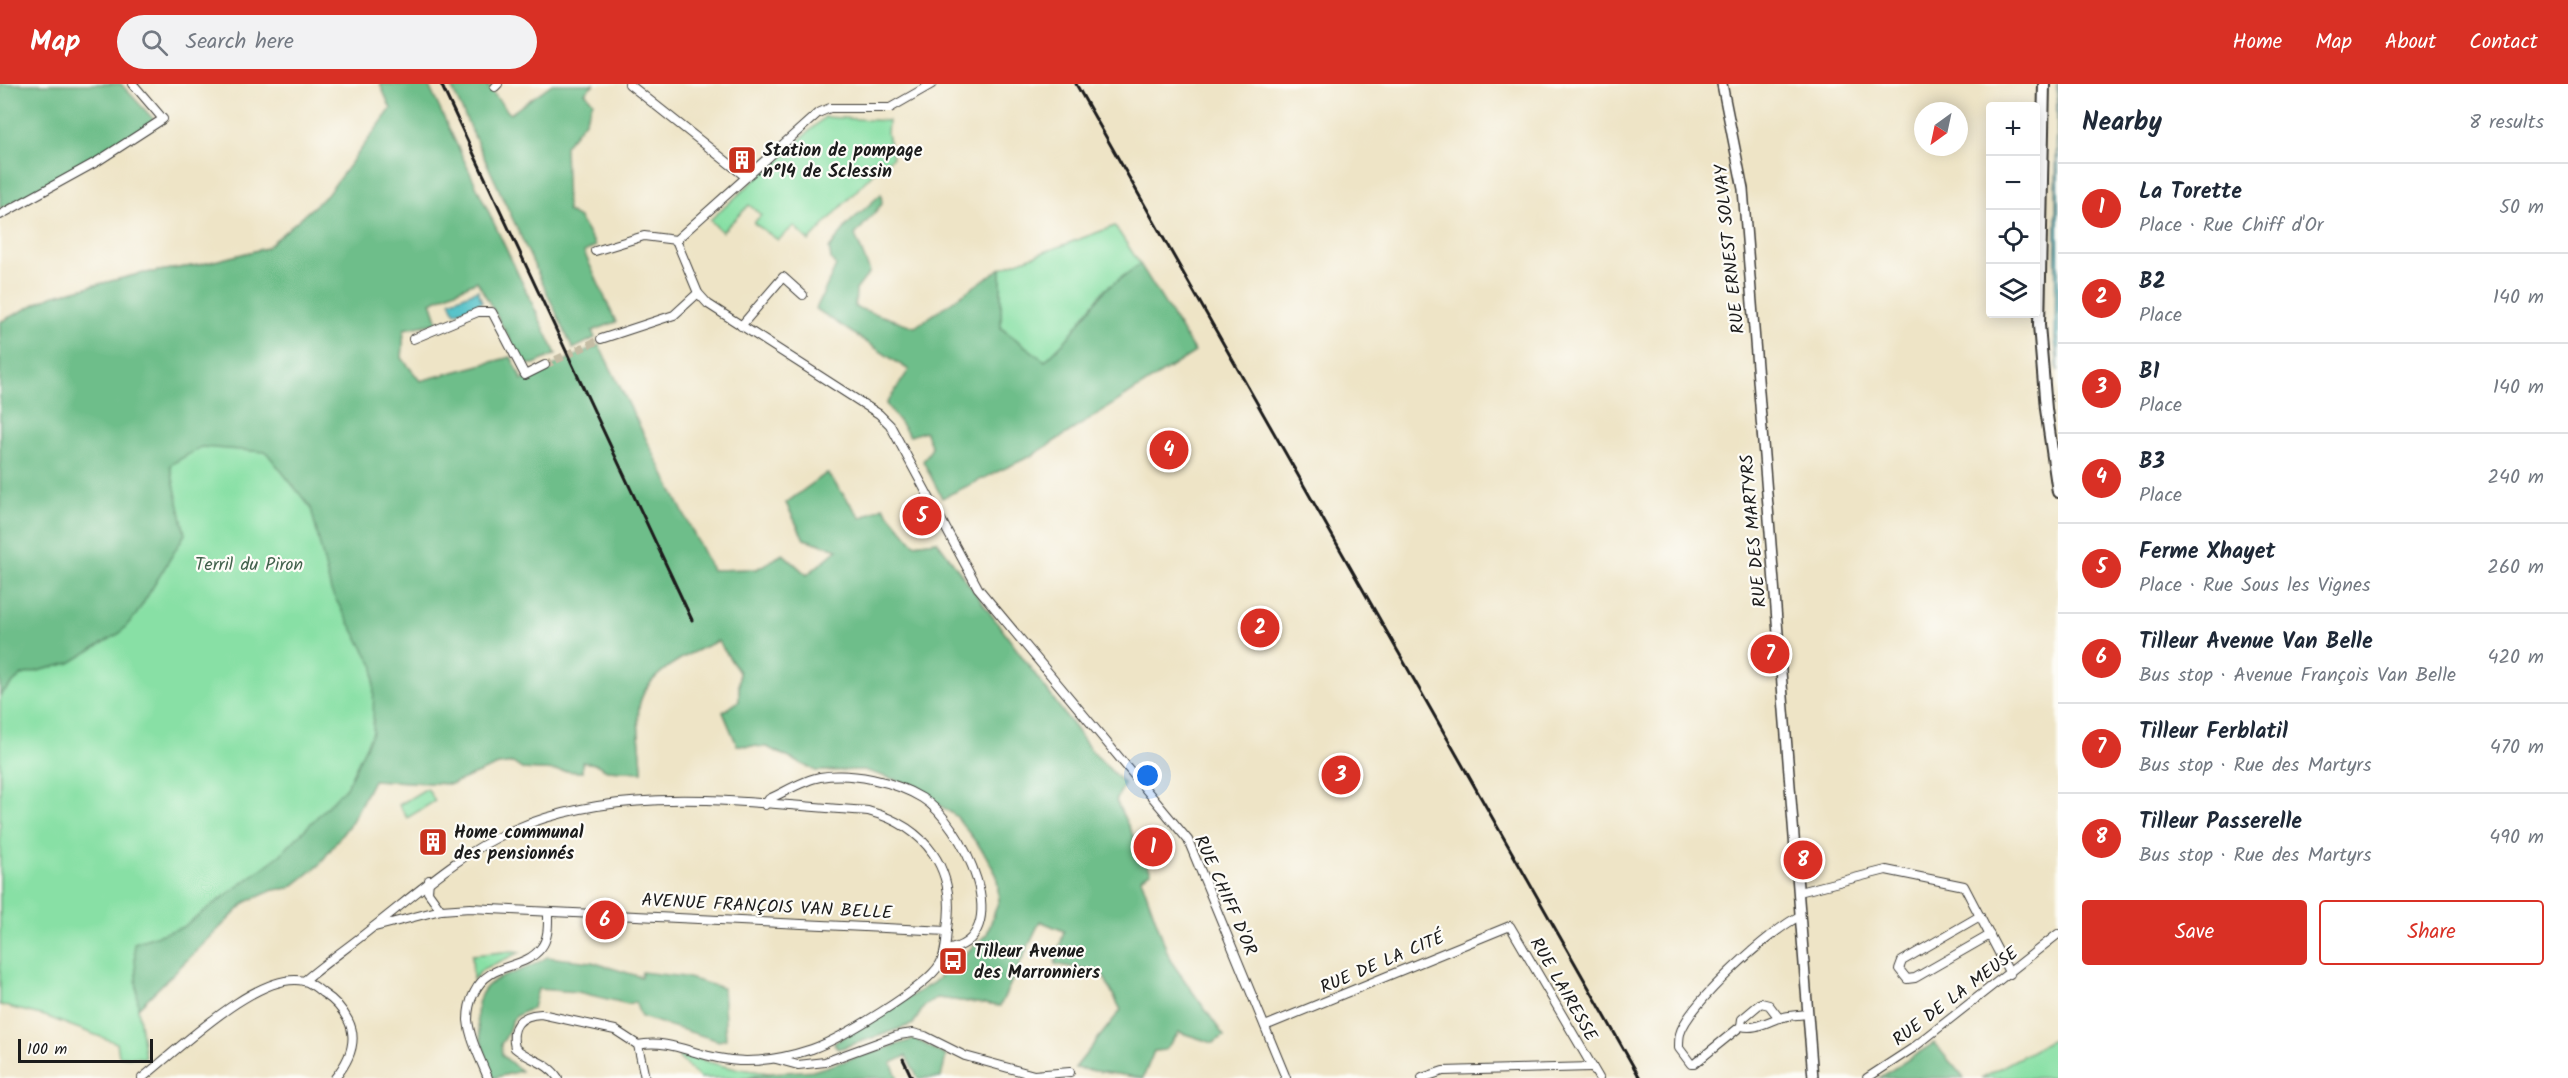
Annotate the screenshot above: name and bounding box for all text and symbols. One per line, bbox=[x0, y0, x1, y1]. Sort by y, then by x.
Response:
search box bbox=[117, 15, 537, 69]
text: Map bbox=[30, 20, 81, 65]
text: Search here bbox=[186, 25, 294, 60]
icon: search bbox=[138, 26, 171, 59]
text: Home bbox=[2233, 26, 2282, 59]
text: Map bbox=[2315, 26, 2352, 59]
text: About bbox=[2385, 26, 2436, 59]
text: Contact bbox=[2469, 26, 2538, 59]
north arrow bbox=[1914, 102, 1968, 156]
map controls bbox=[1986, 102, 2040, 318]
button: + bbox=[1986, 102, 2040, 156]
text: Nearby bbox=[2082, 102, 2162, 144]
text: 8 results bbox=[2469, 107, 2544, 139]
place label: Station de pompage n°14 de Sclessin bbox=[763, 137, 923, 187]
building icon: Station de pompage n°14 de Sclessin bbox=[726, 144, 758, 176]
button: − bbox=[1986, 156, 2040, 210]
street label: RUE ERNEST SOLVAY bbox=[1707, 162, 1754, 335]
text: La Torette bbox=[2139, 175, 2242, 210]
text: 1 bbox=[2098, 192, 2105, 224]
text: 50 m bbox=[2499, 192, 2544, 224]
button: locate bbox=[1986, 210, 2040, 264]
text: Place · Rue Chiff d'Or bbox=[2139, 210, 2323, 242]
button: layers bbox=[1986, 264, 2040, 318]
text: B2 bbox=[2139, 265, 2166, 300]
text: 2 bbox=[2096, 282, 2107, 314]
text: 140 m bbox=[2493, 282, 2544, 314]
text: Place bbox=[2139, 300, 2182, 332]
text: B1 bbox=[2139, 355, 2159, 390]
text: 3 bbox=[2096, 372, 2107, 404]
text: 140 m bbox=[2493, 372, 2544, 404]
text: Place bbox=[2139, 390, 2182, 422]
pin: 4 bbox=[1150, 428, 1188, 472]
text: B3 bbox=[2139, 445, 2165, 480]
street label: RUE DES MARTYRS bbox=[1733, 453, 1776, 609]
text: 4 bbox=[2096, 462, 2107, 494]
text: 240 m bbox=[2487, 462, 2544, 494]
text: Place bbox=[2139, 480, 2182, 512]
pin: 5 bbox=[902, 494, 942, 538]
text: Ferme Xhayet bbox=[2139, 535, 2275, 570]
park label: Terril du Piron bbox=[195, 551, 303, 580]
text: 5 bbox=[2096, 552, 2107, 584]
text: 260 m bbox=[2487, 552, 2544, 584]
text: Place · Rue Sous les Vignes bbox=[2139, 570, 2371, 602]
pin: 2 bbox=[1240, 606, 1280, 650]
text: Tilleur Avenue Van Belle bbox=[2139, 625, 2373, 660]
pin: 7 bbox=[1750, 632, 1790, 676]
text: 6 bbox=[2096, 642, 2107, 674]
text: 420 m bbox=[2487, 642, 2544, 674]
text: Bus stop · Avenue François Van Belle bbox=[2139, 660, 2456, 692]
text: Tilleur Ferblatil bbox=[2139, 715, 2288, 750]
text: 7 bbox=[2097, 732, 2106, 764]
text: 470 m bbox=[2490, 732, 2544, 764]
text: Bus stop · Rue des Martyrs bbox=[2139, 750, 2371, 782]
pin: 3 bbox=[1322, 752, 1360, 798]
your location bbox=[1133, 761, 1162, 790]
text: Tilleur Passerelle bbox=[2139, 805, 2302, 840]
place label: Home communal des pensionnés bbox=[454, 819, 584, 869]
text: 8 bbox=[2096, 822, 2107, 854]
text: 490 m bbox=[2489, 822, 2544, 854]
pin: 1 bbox=[1134, 824, 1172, 870]
building icon: Home communal des pensionnés bbox=[417, 826, 449, 858]
street label: RUE CHIFF D'OR bbox=[1185, 831, 1264, 961]
pin: 8 bbox=[1784, 838, 1822, 882]
text: Bus stop · Rue des Martyrs bbox=[2139, 840, 2371, 872]
street label: AVENUE FRANÇOIS VAN BELLE bbox=[641, 886, 894, 929]
pin: 6 bbox=[586, 898, 624, 942]
button: Save bbox=[2082, 900, 2307, 965]
button: Share bbox=[2319, 900, 2544, 965]
street label: RUE DE LA CITÉ bbox=[1316, 924, 1450, 1003]
street label: RUE LAIRESSE bbox=[1521, 932, 1605, 1048]
place label: Tilleur Avenue des Marronniers bbox=[974, 938, 1101, 988]
street label: RUE DE LA MEUSE bbox=[1886, 940, 2026, 1055]
bus stop icon: Tilleur Avenue des Marronniers bbox=[937, 945, 969, 977]
scale bar bbox=[18, 1036, 153, 1064]
text: 100 m bbox=[27, 1037, 67, 1062]

